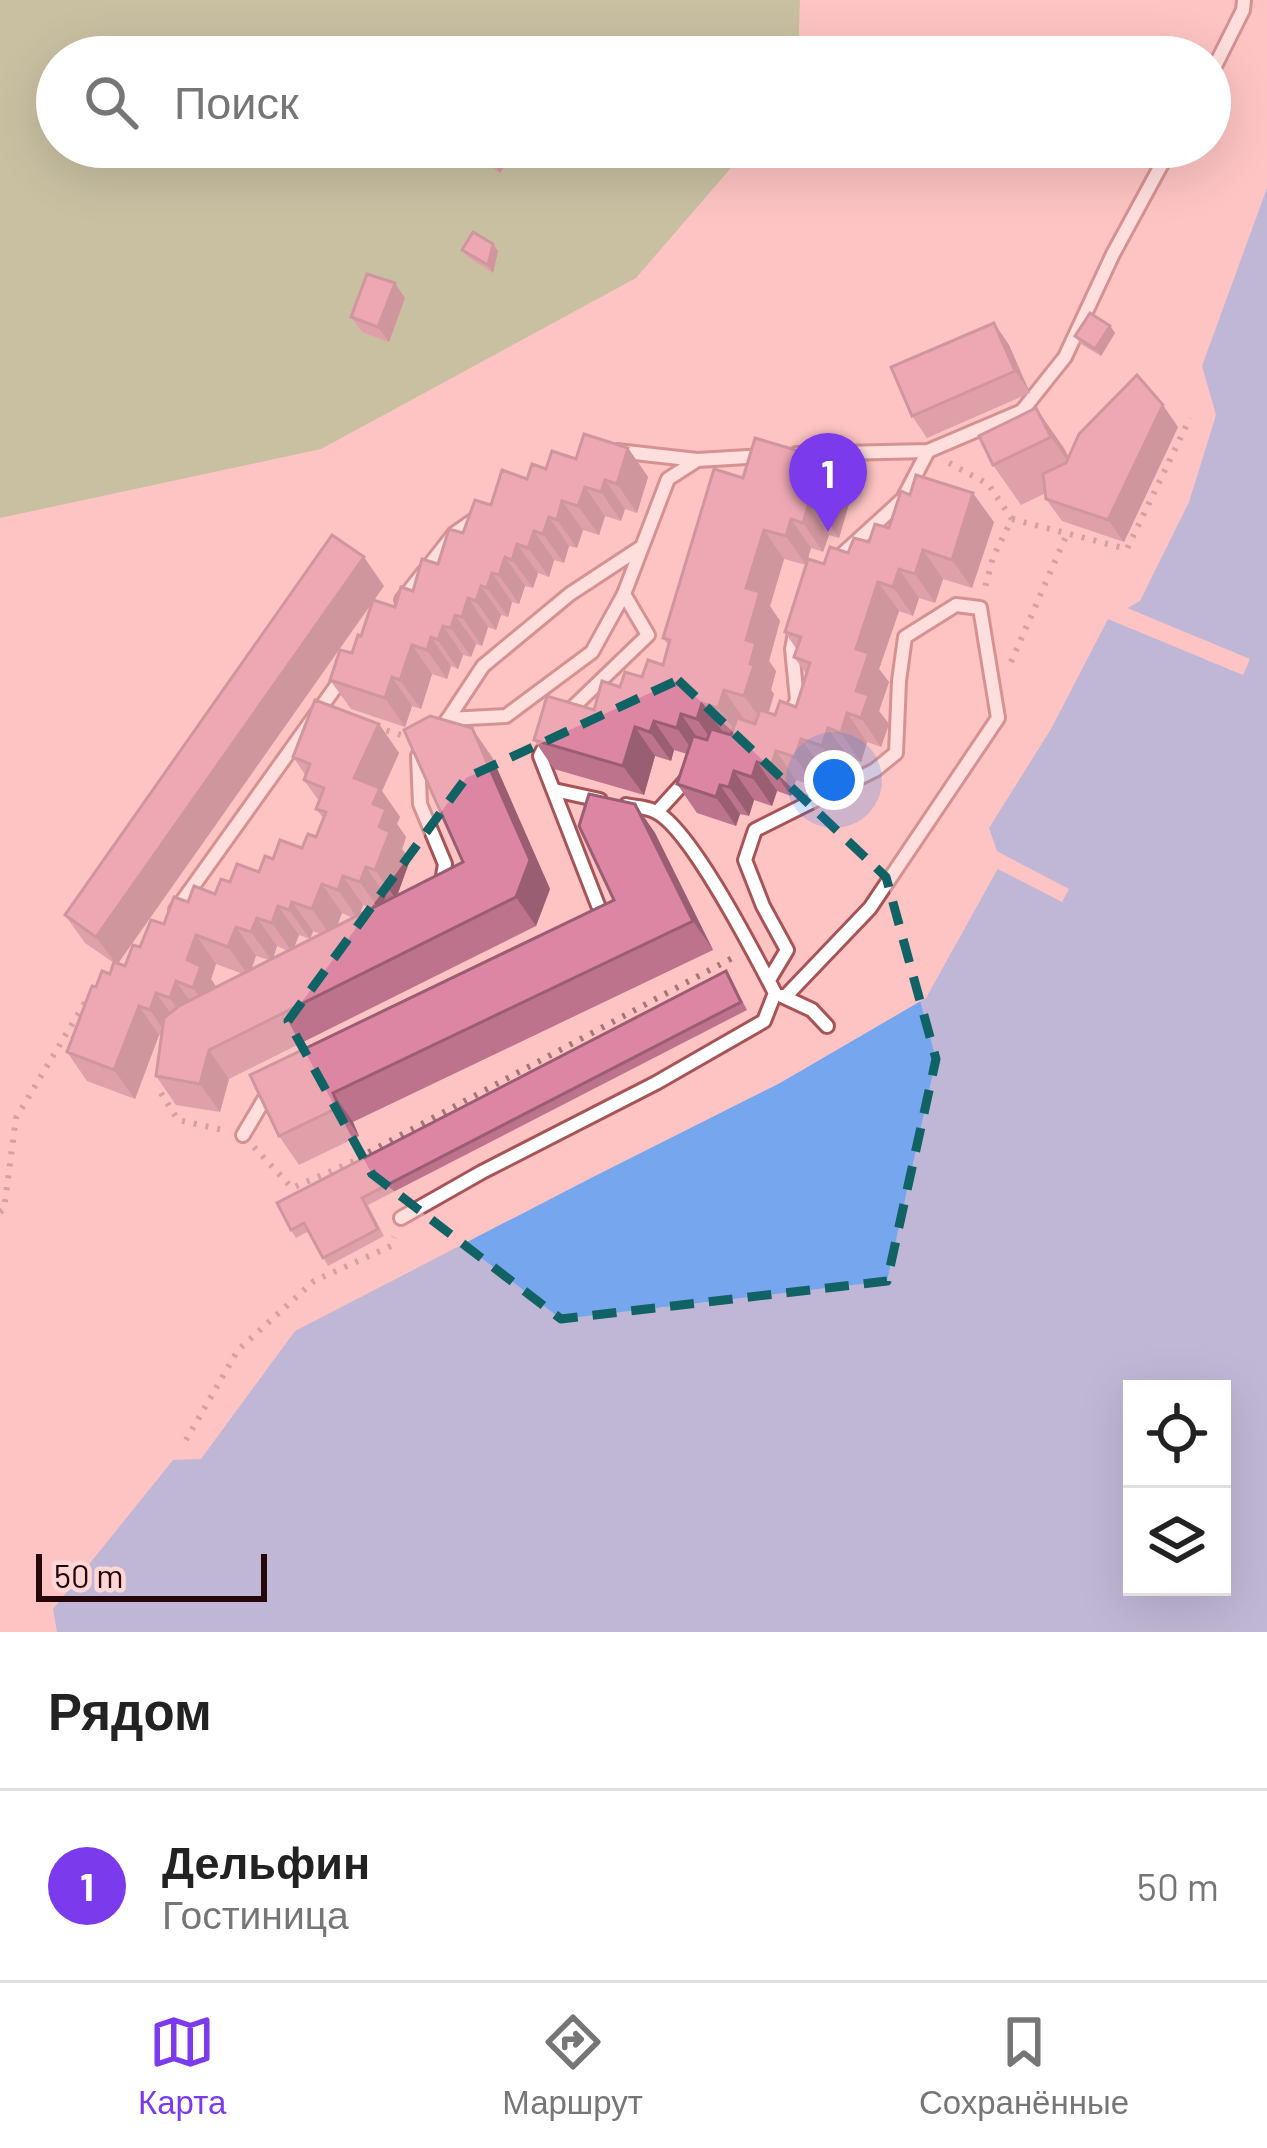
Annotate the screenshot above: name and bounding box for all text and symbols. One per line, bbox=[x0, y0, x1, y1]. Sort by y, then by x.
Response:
search box bbox=[36, 36, 1231, 168]
icon: search bbox=[78, 69, 144, 135]
text: Поиск bbox=[174, 74, 299, 128]
pin: 1 bbox=[789, 433, 867, 532]
your location bbox=[804, 750, 864, 810]
map controls bbox=[1123, 1380, 1231, 1596]
button: locate bbox=[1123, 1380, 1231, 1488]
button: layers bbox=[1123, 1488, 1231, 1596]
scale bar bbox=[36, 1548, 267, 1601]
text: 50 m bbox=[54, 1555, 124, 1595]
text: Рядом bbox=[48, 1679, 212, 1740]
text: Дельфин bbox=[162, 1834, 370, 1888]
text: 1 bbox=[80, 1862, 94, 1909]
text: 50 m bbox=[1137, 1862, 1219, 1909]
text: Гостиница bbox=[162, 1890, 349, 1937]
tab: Карта bbox=[138, 2009, 226, 2122]
tab: Маршрут bbox=[502, 2009, 643, 2122]
tab: Сохранённые bbox=[919, 2009, 1129, 2122]

